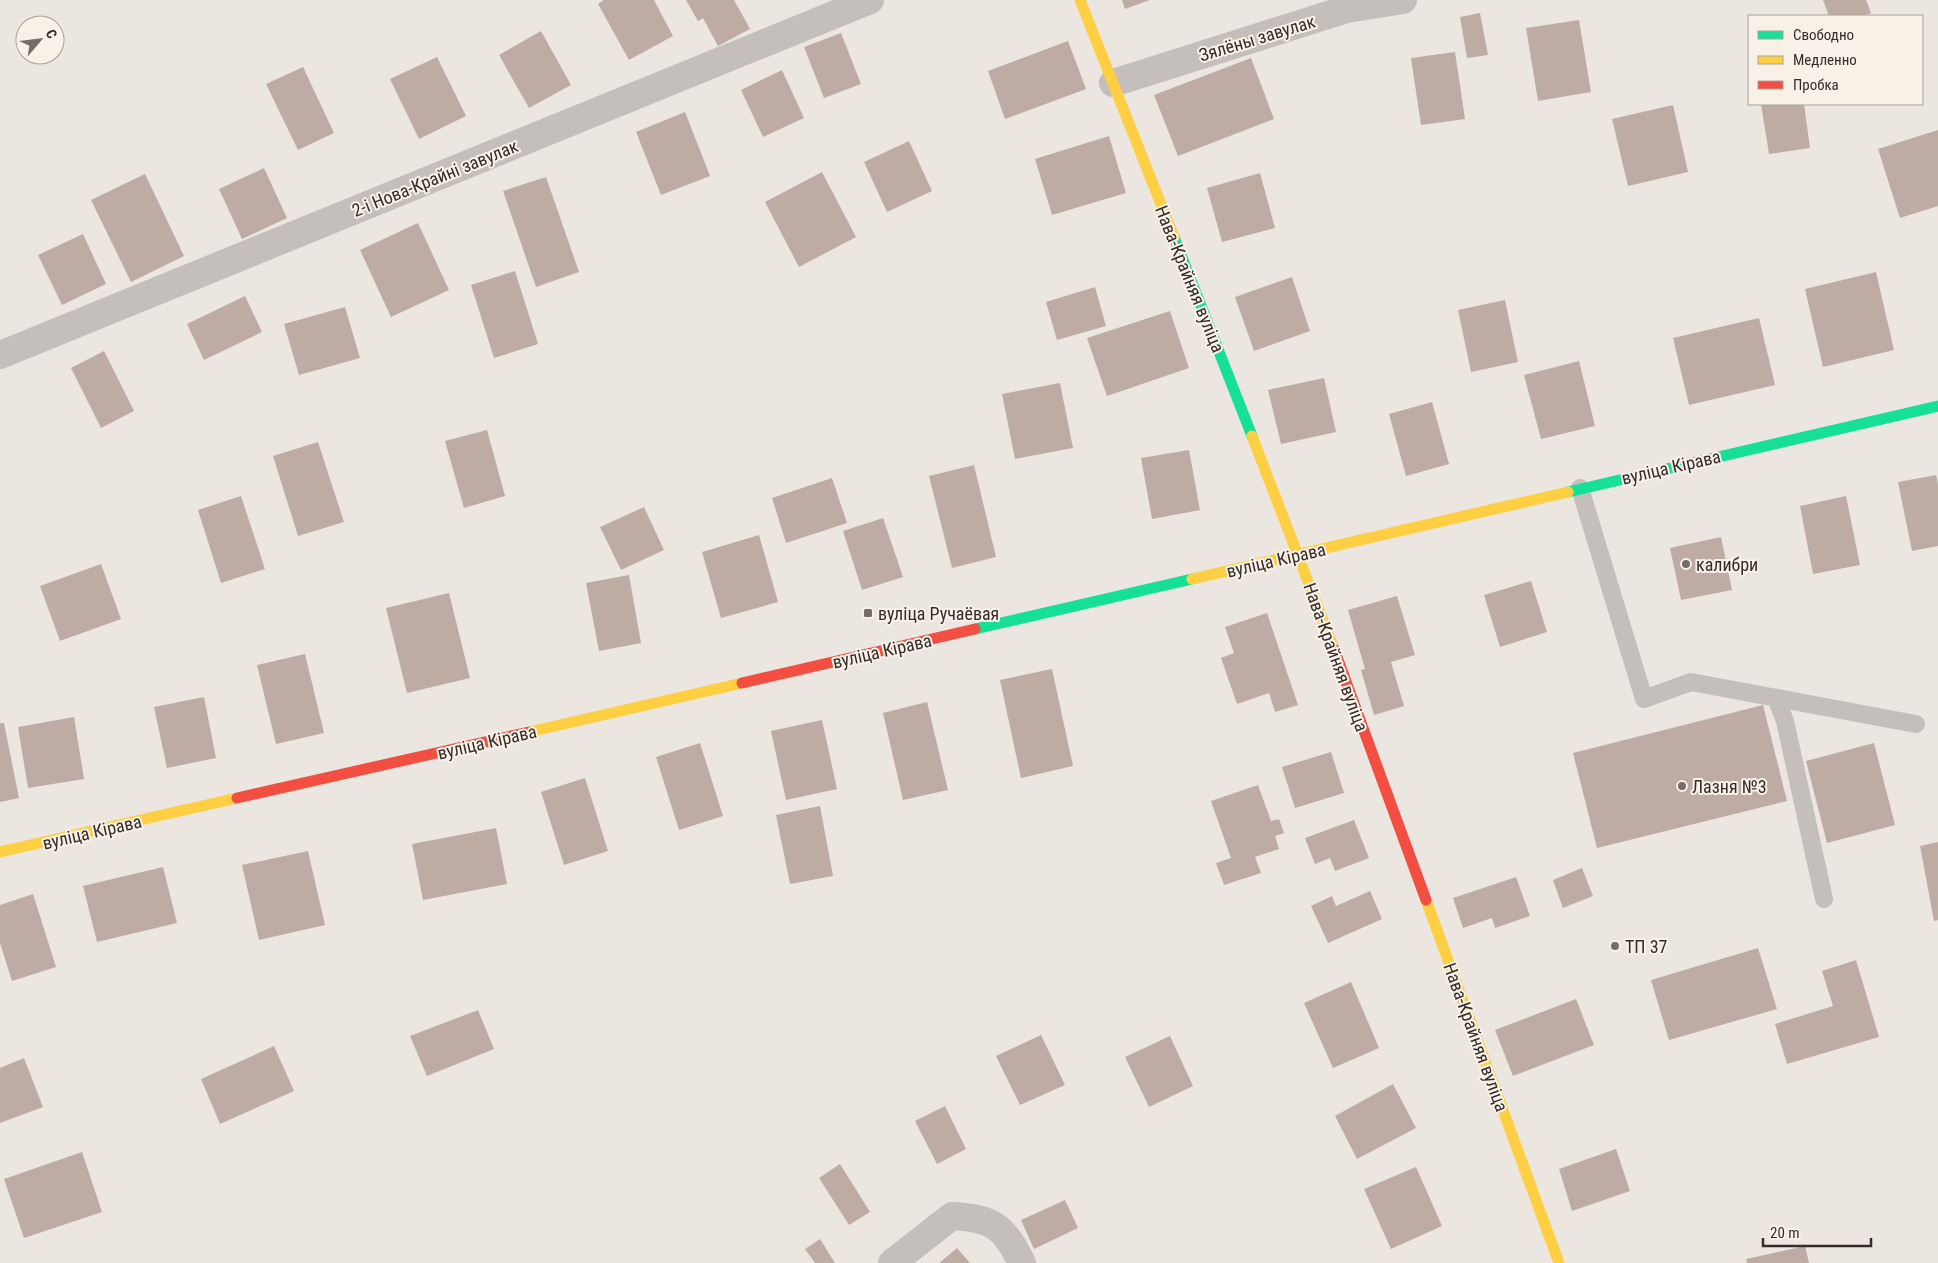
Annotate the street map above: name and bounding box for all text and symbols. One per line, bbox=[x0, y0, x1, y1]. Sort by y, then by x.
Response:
street label: Зялёны завулак bbox=[1196, 10, 1318, 66]
north arrow bbox=[15, 15, 65, 65]
legend bbox=[1748, 15, 1923, 105]
text: Свободно bbox=[1793, 26, 1854, 44]
text: С bbox=[43, 27, 60, 41]
text: Медленно bbox=[1793, 51, 1857, 69]
text: Пробка bbox=[1793, 76, 1839, 94]
street label: 2-і Нова-Крайні завулак bbox=[349, 135, 521, 221]
street label: Нава-Крайняя вуліца bbox=[1151, 202, 1229, 356]
street label: вуліца Кірава bbox=[1619, 445, 1723, 489]
street label: вуліца Кірава bbox=[1224, 538, 1328, 582]
place label: калибри bbox=[1696, 554, 1758, 575]
marker: калибри bbox=[1680, 558, 1692, 570]
street label: Нава-Крайняя вуліца bbox=[1299, 580, 1373, 734]
place label: вуліца Ручаёвая bbox=[878, 603, 999, 624]
marker: вуліца Ручаёвая bbox=[862, 607, 874, 619]
street label: вуліца Кірава bbox=[830, 629, 934, 673]
street label: вуліца Кірава bbox=[435, 720, 539, 764]
place label: Лазня №3 bbox=[1692, 776, 1767, 797]
marker: Лазня №3 bbox=[1676, 780, 1688, 792]
street label: вуліца Кірава bbox=[40, 810, 144, 854]
place label: ТП 37 bbox=[1625, 936, 1668, 957]
marker: ТП 37 bbox=[1609, 940, 1621, 952]
street label: Нава-Крайняя вуліца bbox=[1439, 960, 1513, 1114]
scale bar bbox=[1763, 1216, 1870, 1248]
text: 20 m bbox=[1770, 1224, 1800, 1242]

